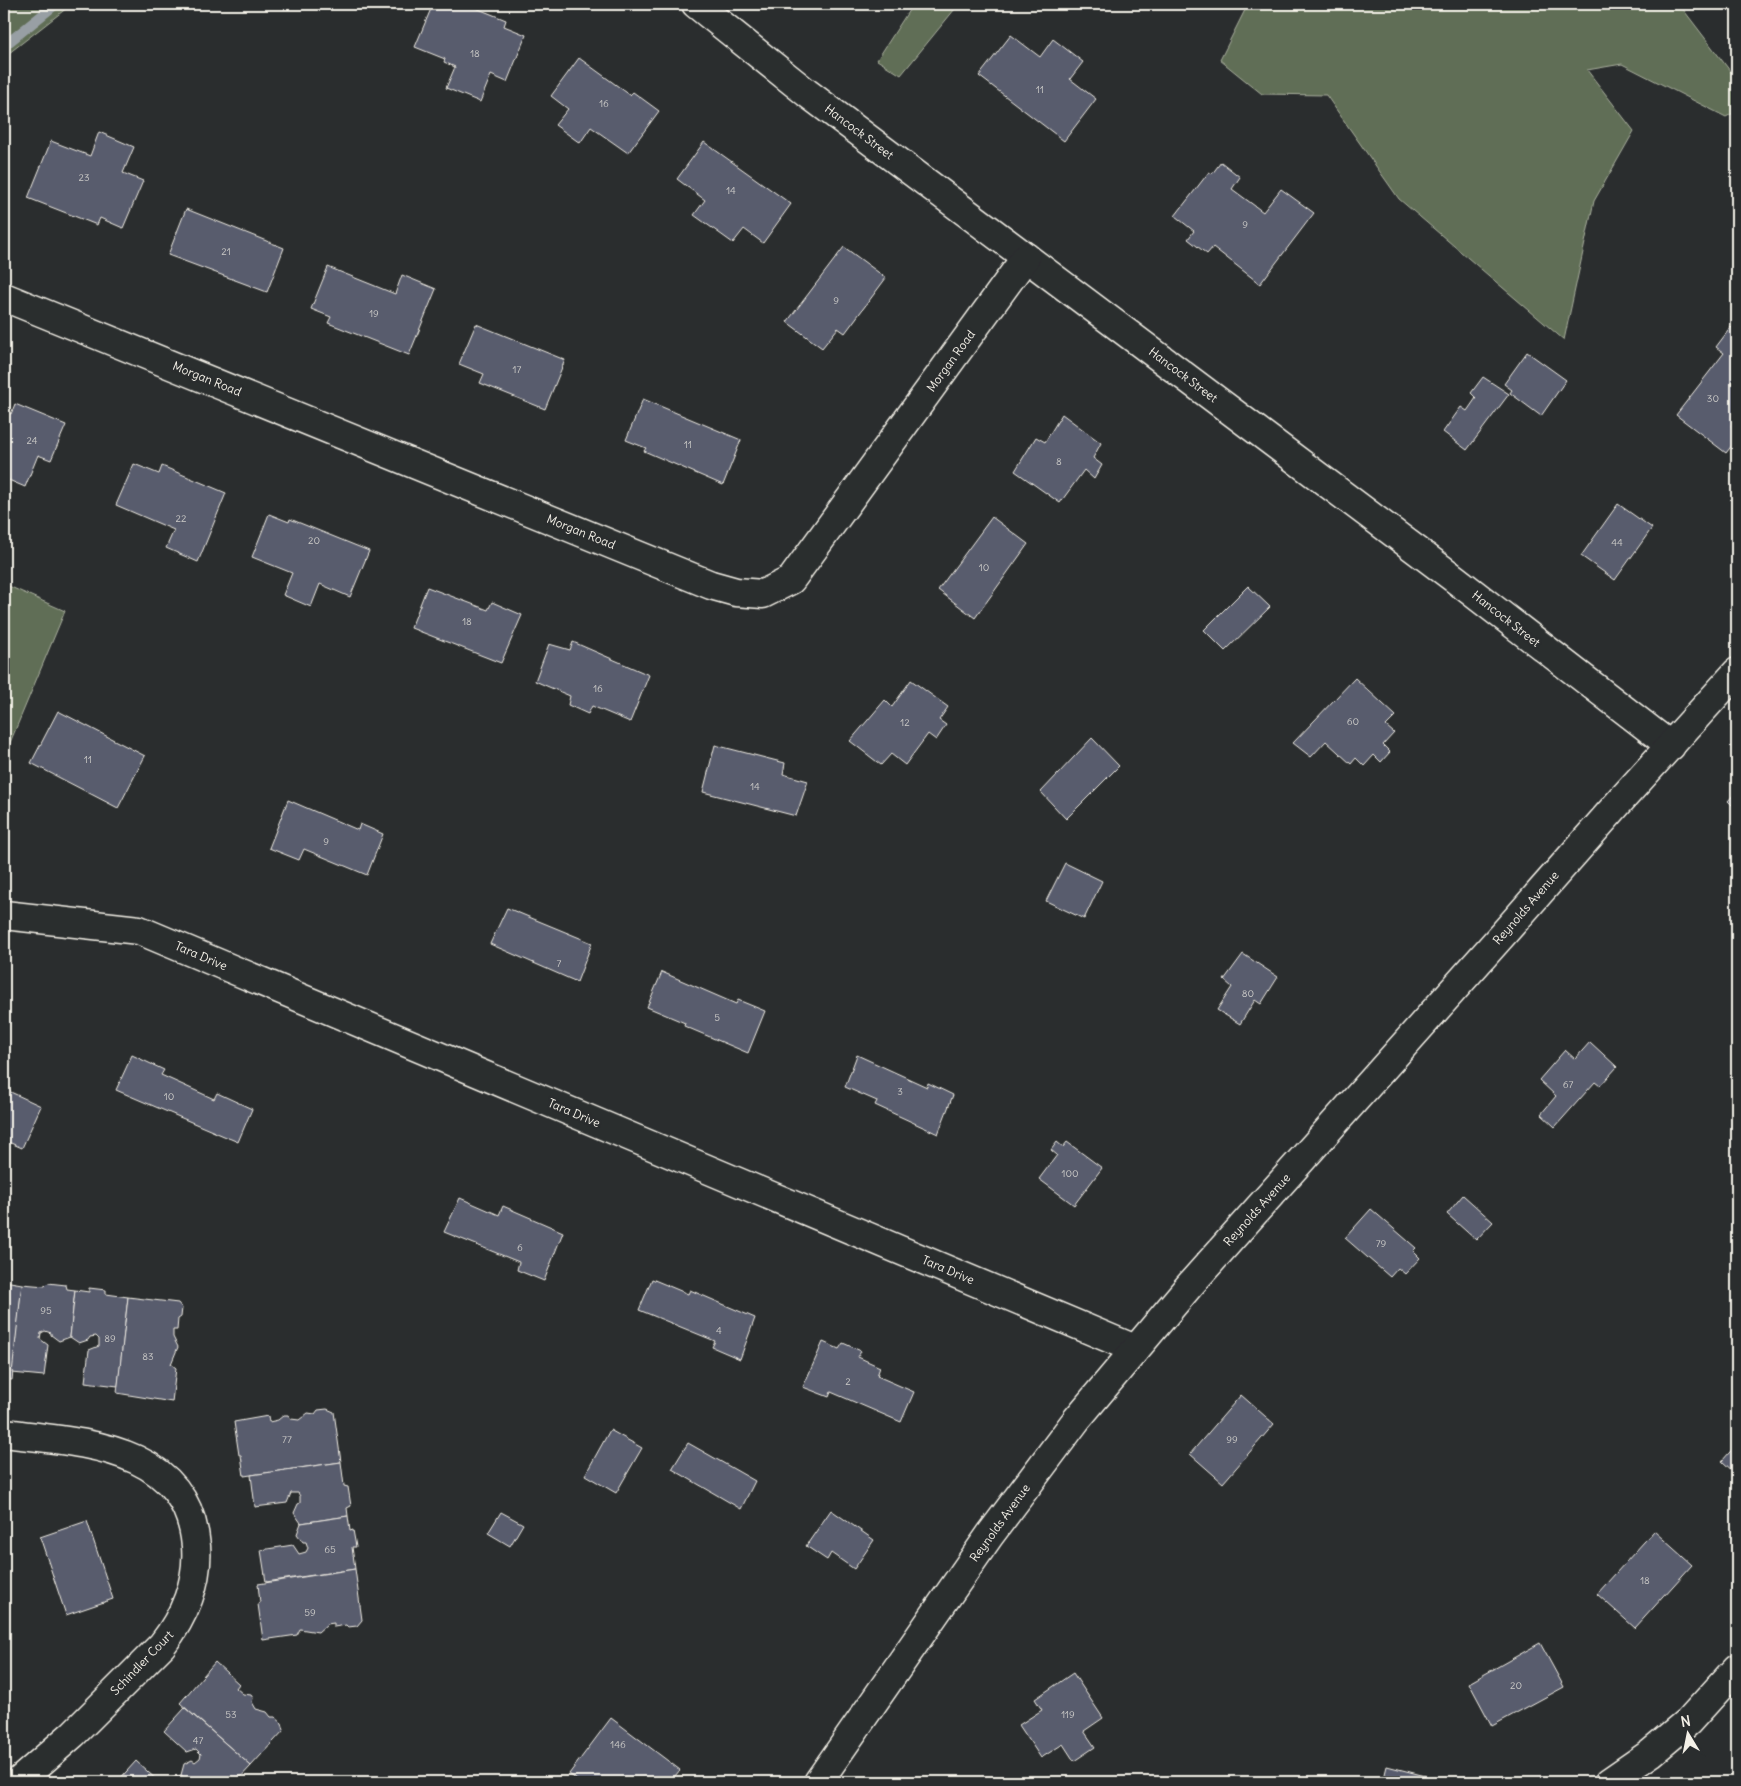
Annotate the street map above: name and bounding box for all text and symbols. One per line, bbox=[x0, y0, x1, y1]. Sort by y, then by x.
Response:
house number: 18 bbox=[470, 47, 480, 60]
house number: 11 bbox=[1036, 83, 1044, 96]
house number: 16 bbox=[599, 97, 609, 110]
street label: Hancock Street bbox=[822, 101, 897, 162]
house number: 23 bbox=[78, 171, 90, 184]
house number: 14 bbox=[726, 184, 736, 197]
house number: 9 bbox=[1242, 218, 1248, 231]
house number: 21 bbox=[221, 245, 231, 258]
house number: 9 bbox=[833, 294, 839, 307]
house number: 19 bbox=[369, 307, 379, 320]
street label: Morgan Road bbox=[923, 327, 978, 394]
street label: Hancock Street bbox=[1146, 344, 1221, 405]
street label: Morgan Road bbox=[171, 358, 244, 399]
house number: 17 bbox=[513, 363, 522, 376]
house number: 30 bbox=[1707, 392, 1719, 405]
house number: 24 bbox=[26, 434, 38, 447]
house number: 11 bbox=[684, 438, 692, 451]
house number: 8 bbox=[1056, 455, 1062, 468]
street label: Morgan Road bbox=[545, 511, 618, 552]
house number: 22 bbox=[176, 512, 187, 525]
house number: 20 bbox=[308, 534, 320, 547]
house number: 44 bbox=[1611, 536, 1623, 549]
house number: 10 bbox=[979, 561, 989, 574]
street label: Hancock Street bbox=[1469, 587, 1543, 650]
house number: 18 bbox=[462, 615, 472, 628]
house number: 16 bbox=[593, 682, 603, 695]
house number: 60 bbox=[1347, 715, 1359, 728]
house number: 12 bbox=[900, 716, 910, 729]
house number: 11 bbox=[84, 753, 92, 766]
house number: 14 bbox=[750, 780, 760, 793]
house number: 9 bbox=[323, 835, 329, 848]
street label: Reynolds Avenue bbox=[1490, 868, 1562, 948]
street label: Tara Drive bbox=[173, 938, 230, 973]
house number: 7 bbox=[557, 957, 562, 970]
house number: 80 bbox=[1242, 987, 1254, 1000]
house number: 5 bbox=[714, 1011, 720, 1024]
house number: 67 bbox=[1563, 1078, 1573, 1091]
house number: 3 bbox=[897, 1085, 903, 1098]
house number: 10 bbox=[164, 1090, 174, 1103]
street label: Tara Drive bbox=[546, 1095, 603, 1130]
house number: 100 bbox=[1061, 1167, 1079, 1180]
street label: Reynolds Avenue bbox=[1220, 1170, 1293, 1249]
house number: 79 bbox=[1376, 1237, 1387, 1250]
house number: 6 bbox=[517, 1241, 523, 1254]
street label: Tara Drive bbox=[920, 1252, 977, 1287]
house number: 95 bbox=[40, 1304, 52, 1317]
house number: 4 bbox=[716, 1324, 722, 1337]
house number: 89 bbox=[104, 1332, 116, 1345]
house number: 83 bbox=[142, 1350, 154, 1363]
house number: 2 bbox=[845, 1375, 851, 1388]
house number: 77 bbox=[282, 1433, 292, 1446]
house number: 99 bbox=[1226, 1433, 1238, 1446]
street label: Reynolds Avenue bbox=[966, 1481, 1033, 1565]
house number: 65 bbox=[324, 1543, 336, 1556]
house number: 18 bbox=[1640, 1574, 1650, 1587]
house number: 59 bbox=[304, 1606, 316, 1619]
street label: Schindler Court bbox=[107, 1627, 176, 1698]
house number: 20 bbox=[1510, 1679, 1522, 1692]
house number: 53 bbox=[225, 1708, 237, 1721]
house number: 119 bbox=[1061, 1708, 1075, 1721]
north arrow bbox=[1664, 1708, 1714, 1758]
text: N bbox=[1679, 1711, 1692, 1731]
house number: 47 bbox=[193, 1734, 203, 1747]
house number: 146 bbox=[610, 1738, 626, 1751]

